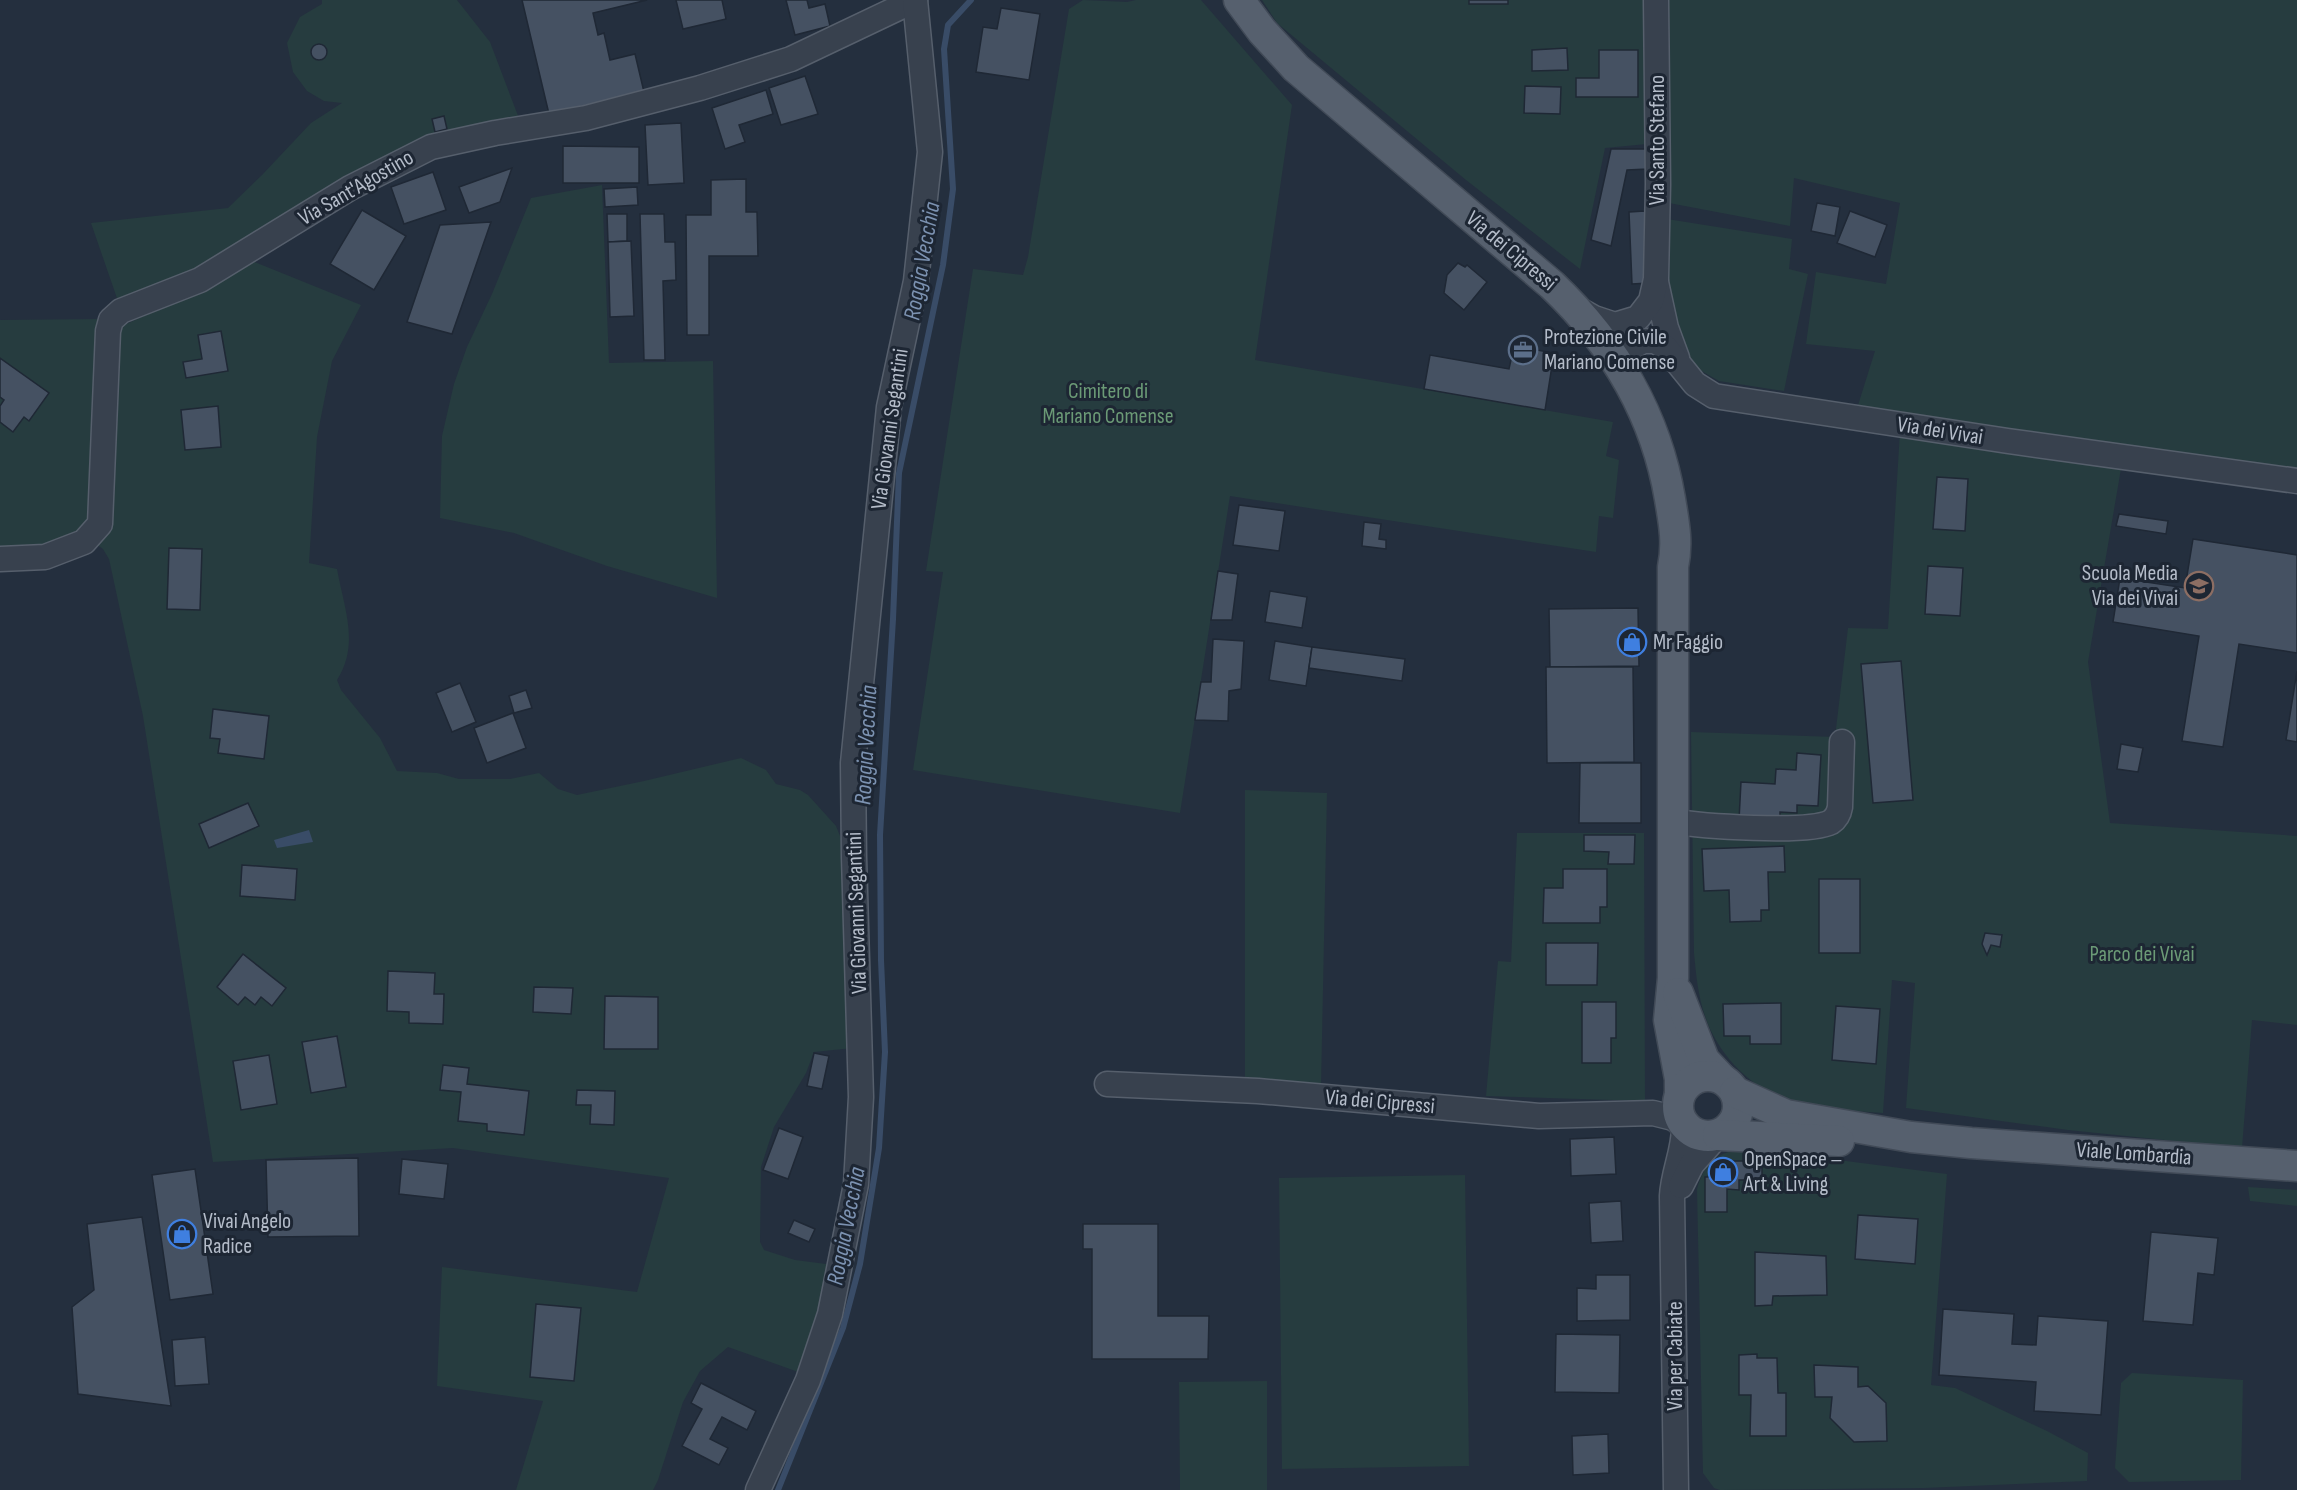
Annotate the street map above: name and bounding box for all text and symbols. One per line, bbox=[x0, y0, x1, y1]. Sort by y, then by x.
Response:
street label: Via Santo Stefano bbox=[1644, 75, 1671, 205]
street label: Via Sant'Agostino bbox=[294, 144, 418, 232]
water label: Roggia Vecchia bbox=[897, 199, 947, 323]
street label: Via dei Cipressi bbox=[1460, 205, 1562, 297]
place label: Protezione Civile Mariano Comense bbox=[1544, 324, 1675, 376]
office icon: Protezione Civile Mariano Comense bbox=[1507, 334, 1539, 366]
street label: Via Giovanni Segantini bbox=[865, 347, 915, 511]
park label: Cimitero di Mariano Comense bbox=[1042, 378, 1174, 430]
street label: Via dei Vivai bbox=[1895, 411, 1985, 451]
place label: Scuola Media Via dei Vivai bbox=[2082, 560, 2178, 612]
school or university icon: Scuola Media Via dei Vivai bbox=[2183, 570, 2215, 602]
shop icon: Mr Faggio bbox=[1616, 626, 1648, 658]
place label: Mr Faggio bbox=[1653, 629, 1723, 656]
water label: Roggia Vecchia bbox=[848, 684, 884, 806]
street label: Via Giovanni Segantini bbox=[841, 831, 873, 995]
park label: Parco dei Vivai bbox=[2089, 941, 2195, 968]
street label: Via dei Cipressi bbox=[1324, 1084, 1436, 1120]
street label: Viale Lombardia bbox=[2076, 1137, 2192, 1171]
place label: OpenSpace – Art & Living bbox=[1743, 1146, 1843, 1198]
shop icon: OpenSpace – Art & Living bbox=[1707, 1156, 1739, 1188]
water label: Roggia Vecchia bbox=[820, 1164, 872, 1288]
place label: Vivai Angelo Radice bbox=[203, 1208, 291, 1260]
shop icon: Vivai Angelo Radice bbox=[166, 1218, 198, 1250]
street label: Via per Cabiate bbox=[1662, 1301, 1689, 1411]

